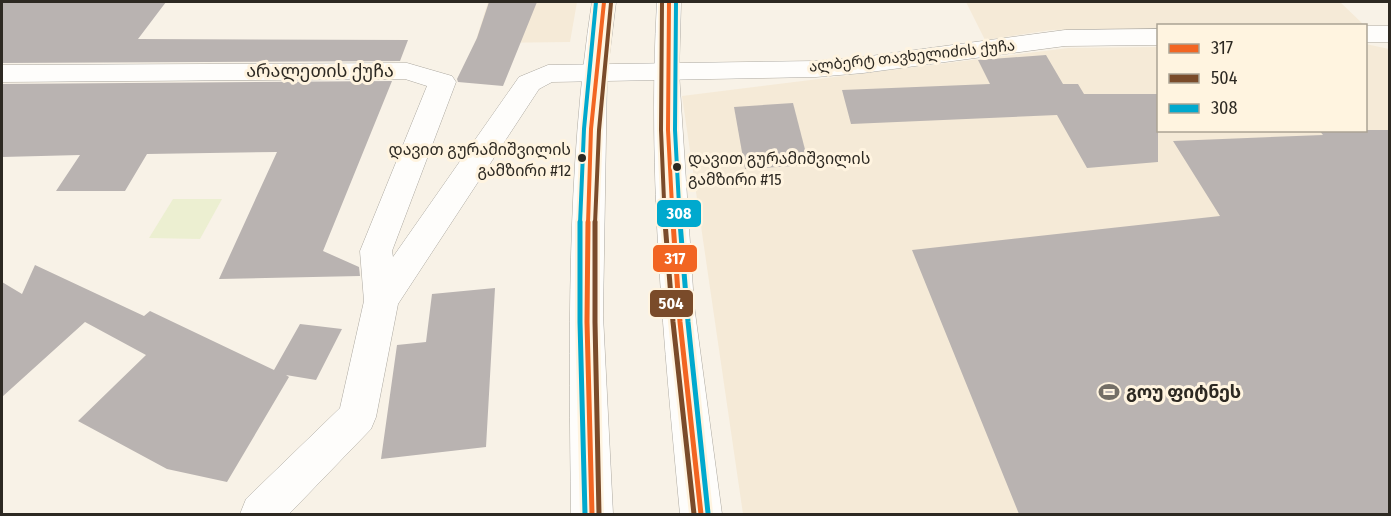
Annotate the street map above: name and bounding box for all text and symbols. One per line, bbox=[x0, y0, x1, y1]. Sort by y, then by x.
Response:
legend bbox=[1157, 24, 1367, 132]
street label: ალბერტ თავხელიძის ქუჩა bbox=[808, 36, 1016, 76]
text: 317 bbox=[1211, 37, 1233, 59]
street label: არალეთის ქუჩა bbox=[246, 60, 394, 82]
text: 504 bbox=[1211, 67, 1238, 89]
text: 308 bbox=[1211, 97, 1238, 119]
place label: დავით გურამიშვილის გამზირი #12 bbox=[389, 140, 571, 180]
place label: დავით გურამიშვილის გამზირი #15 bbox=[688, 149, 870, 189]
marker: დავით გურამიშვილის გამზირი #12 bbox=[576, 152, 588, 164]
marker: დავით გურამიშვილის გამზირი #15 bbox=[671, 161, 683, 173]
line badge: 308 bbox=[656, 199, 702, 228]
text: 308 bbox=[666, 204, 692, 223]
line badge: 317 bbox=[652, 244, 698, 273]
text: 317 bbox=[664, 249, 686, 268]
line badge: 504 bbox=[649, 289, 694, 318]
text: 504 bbox=[659, 294, 683, 313]
sports icon: გოუ ფიტნეს bbox=[1097, 380, 1121, 404]
place label: გოუ ფიტნეს bbox=[1126, 381, 1241, 403]

